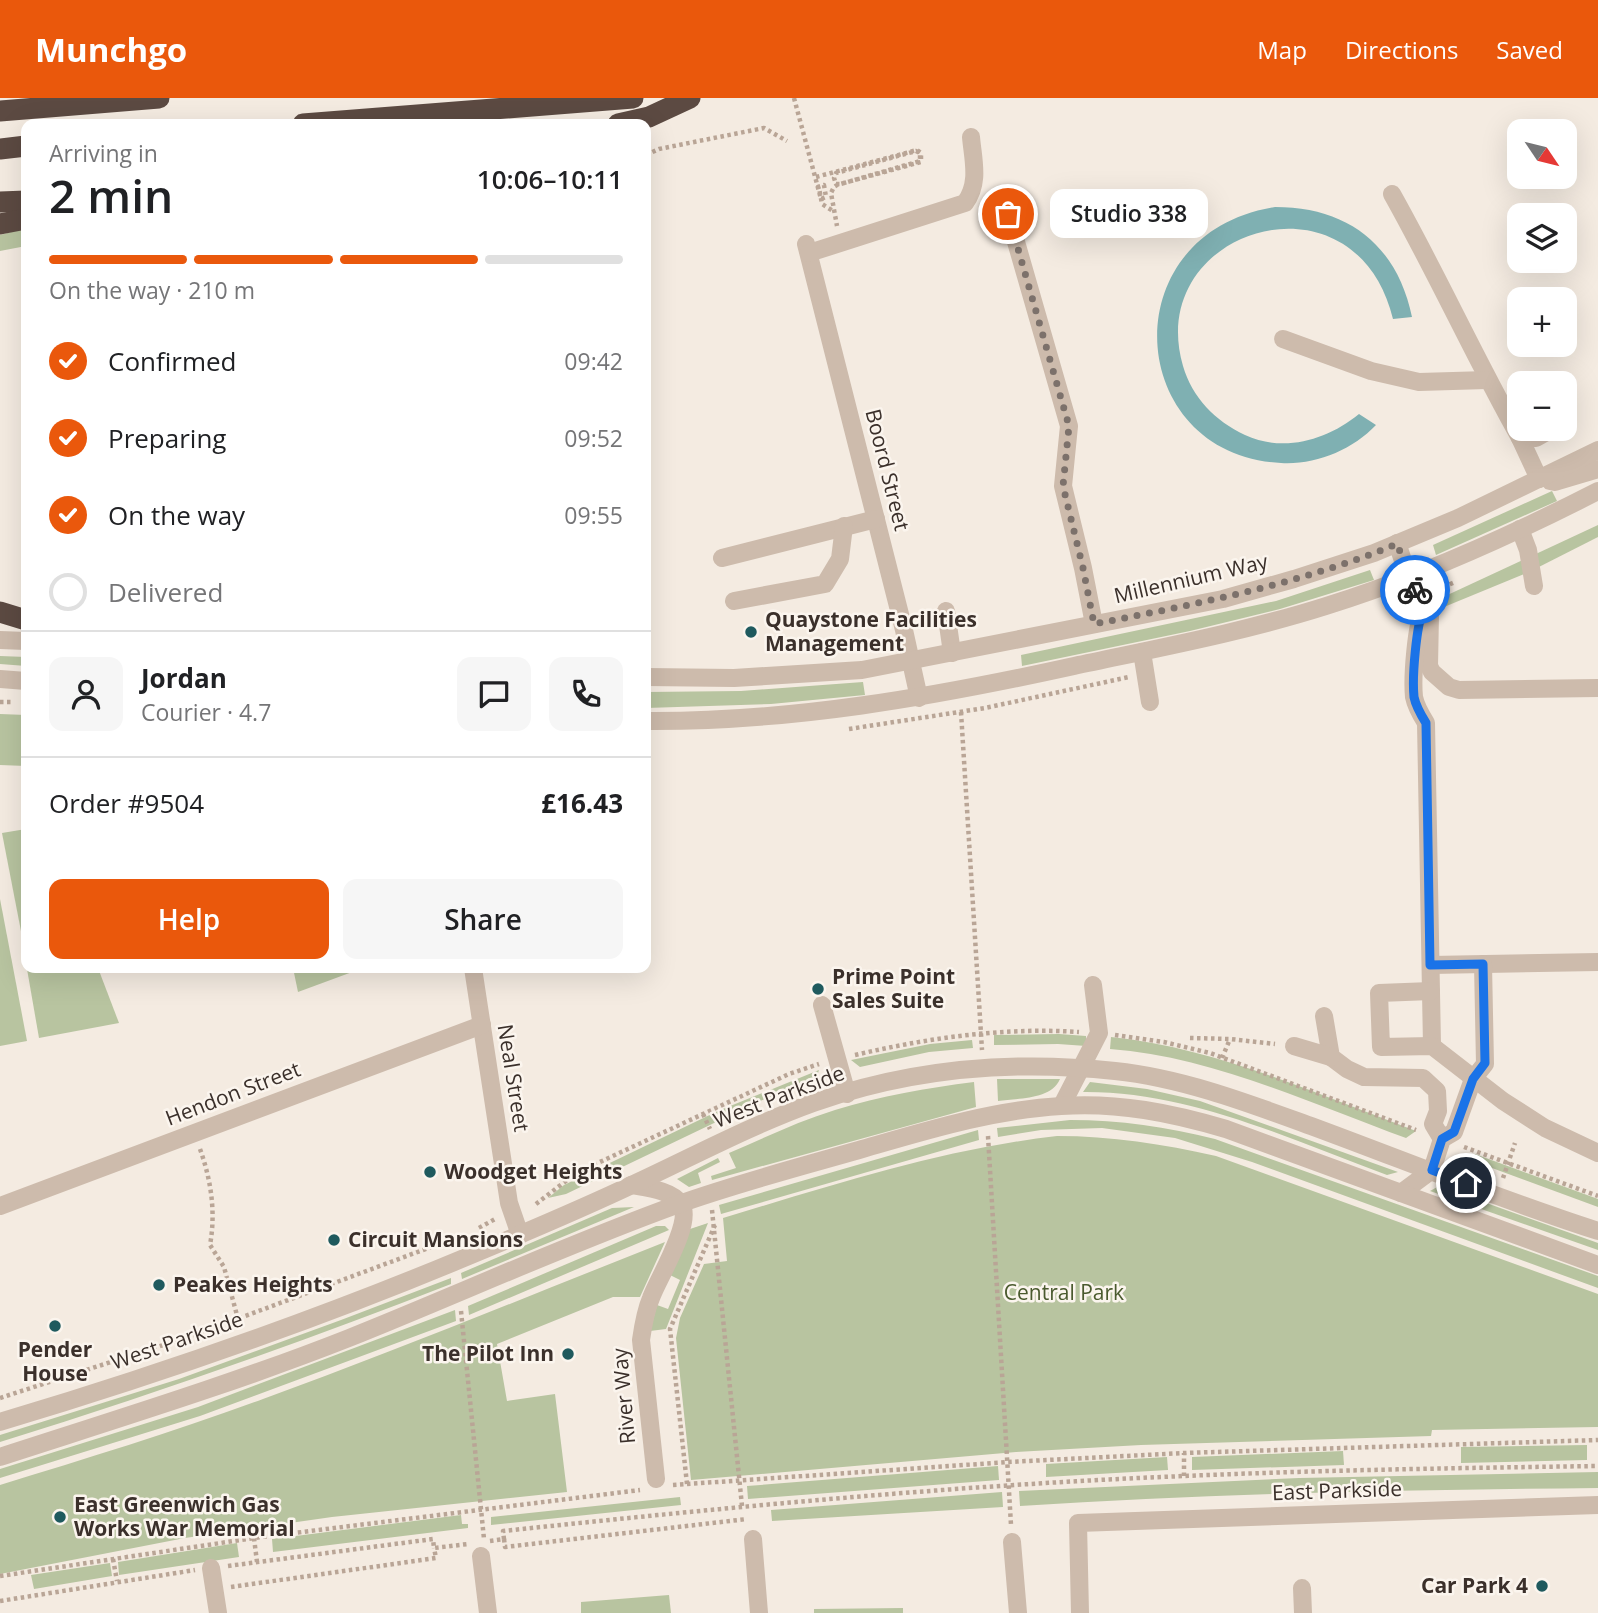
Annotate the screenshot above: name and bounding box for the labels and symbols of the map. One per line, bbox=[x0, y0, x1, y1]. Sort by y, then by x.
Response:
north arrow bbox=[1507, 119, 1577, 189]
pin bbox=[978, 184, 1038, 244]
callout: Studio 338 bbox=[1050, 190, 1208, 238]
street label: Boord Street bbox=[859, 406, 917, 533]
street label: Millennium Way bbox=[1111, 547, 1271, 609]
courier bbox=[1380, 555, 1450, 625]
place label: Quaystone Facilities Management bbox=[765, 605, 977, 657]
marker: Quaystone Facilities Management bbox=[743, 624, 759, 640]
place label: Prime Point Sales Suite bbox=[832, 962, 955, 1014]
marker: Prime Point Sales Suite bbox=[810, 981, 826, 997]
street label: Neal Street bbox=[492, 1022, 536, 1134]
street label: Hendon Street bbox=[161, 1054, 304, 1132]
street label: West Parkside bbox=[709, 1058, 848, 1134]
pin bbox=[1436, 1153, 1496, 1213]
place label: Woodget Heights bbox=[444, 1157, 623, 1185]
marker: Woodget Heights bbox=[422, 1164, 438, 1180]
place label: Circuit Mansions bbox=[348, 1225, 523, 1253]
marker: Circuit Mansions bbox=[326, 1232, 342, 1248]
place label: Peakes Heights bbox=[173, 1270, 333, 1298]
marker: Peakes Heights bbox=[151, 1277, 167, 1293]
park label: Central Park bbox=[1004, 1278, 1124, 1306]
street label: West Parkside bbox=[107, 1304, 246, 1376]
marker: Pender House bbox=[47, 1318, 63, 1334]
place label: Pender House bbox=[18, 1335, 93, 1387]
place label: The Pilot Inn bbox=[422, 1339, 554, 1367]
marker: The Pilot Inn bbox=[560, 1346, 576, 1362]
street label: River Way bbox=[605, 1346, 641, 1445]
street label: East Parkside bbox=[1271, 1474, 1402, 1506]
place label: East Greenwich Gas Works War Memorial bbox=[74, 1490, 295, 1542]
marker: East Greenwich Gas Works War Memorial bbox=[52, 1509, 68, 1525]
place label: Car Park 4 bbox=[1421, 1571, 1528, 1599]
marker: Car Park 4 bbox=[1534, 1578, 1550, 1594]

